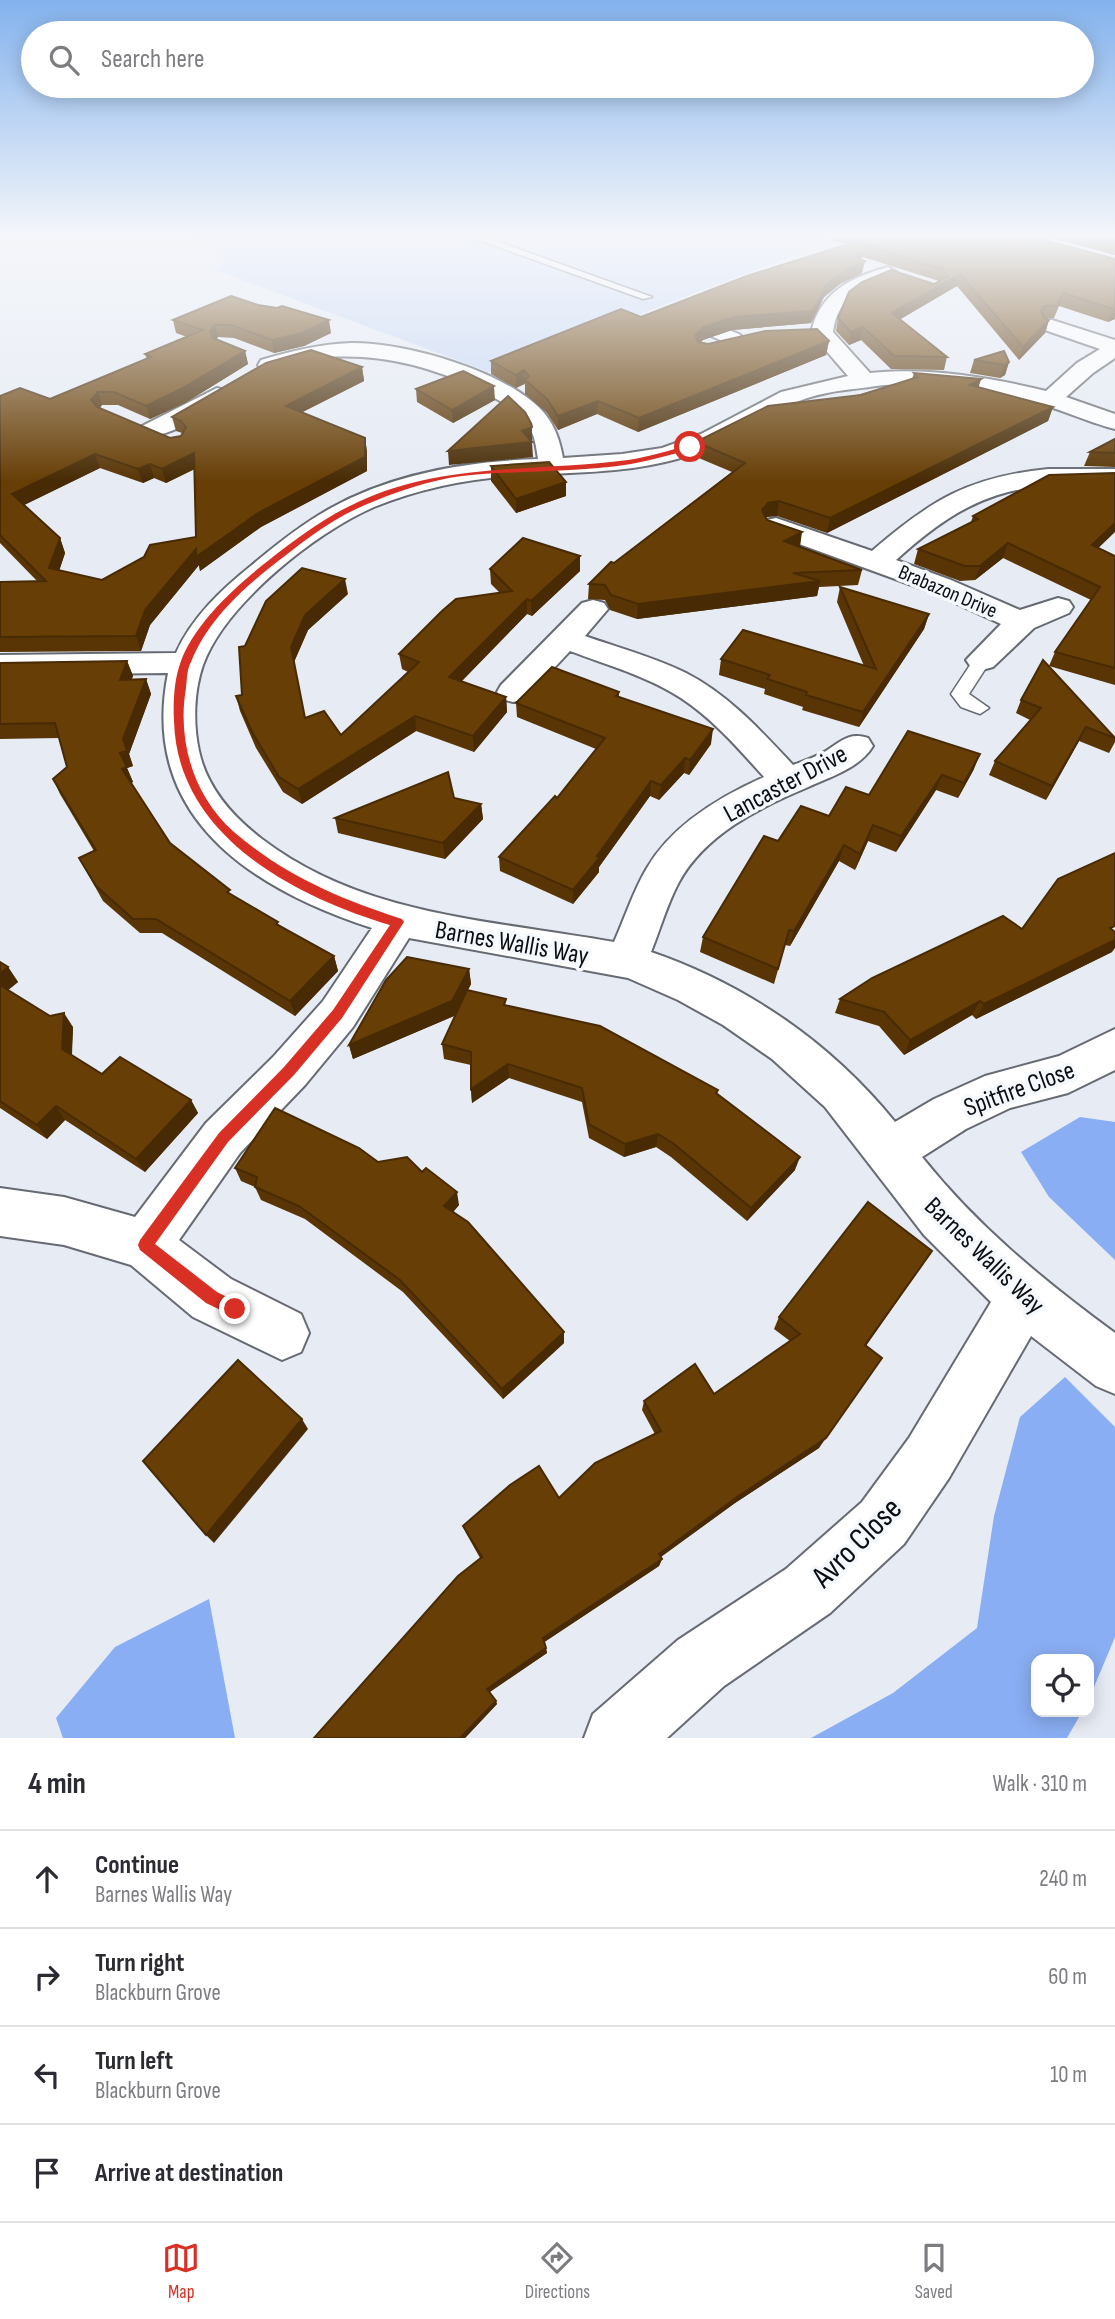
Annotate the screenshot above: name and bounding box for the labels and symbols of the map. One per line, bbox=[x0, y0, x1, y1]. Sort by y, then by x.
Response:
route start bbox=[674, 431, 705, 462]
street label: Brabazon Drive bbox=[895, 559, 1001, 623]
street label: Lancaster Drive bbox=[719, 739, 853, 830]
street label: Barnes Wallis Way bbox=[433, 915, 591, 972]
street label: Spitfire Close bbox=[960, 1055, 1079, 1124]
street label: Barnes Wallis Way bbox=[917, 1191, 1050, 1321]
route end bbox=[219, 1293, 250, 1324]
street label: Avro Close bbox=[803, 1490, 910, 1597]

